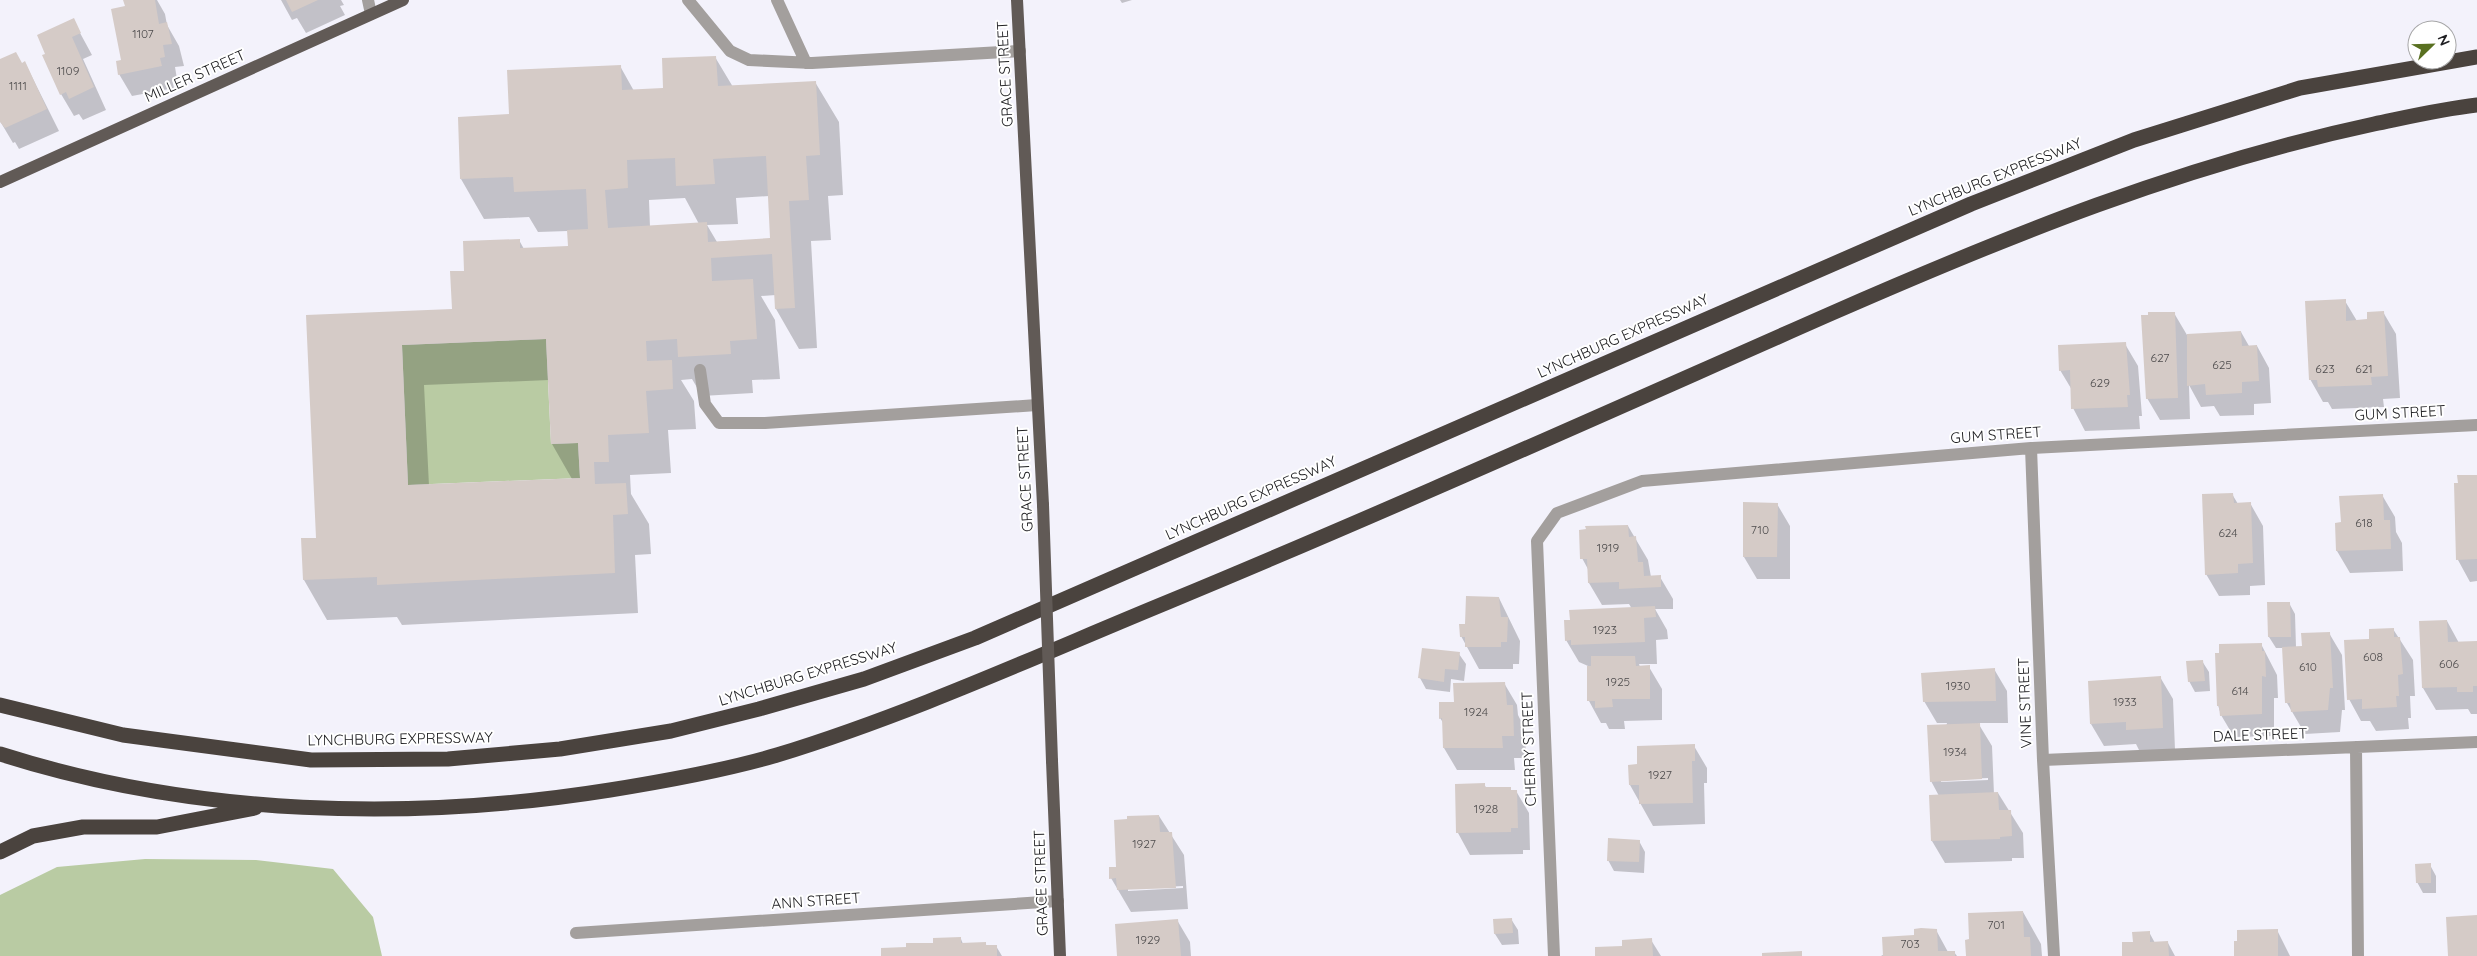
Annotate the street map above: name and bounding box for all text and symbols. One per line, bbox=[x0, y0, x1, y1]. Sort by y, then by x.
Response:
north arrow bbox=[2407, 20, 2457, 70]
street label: GRACE STREET bbox=[992, 21, 1017, 128]
house number: 1107 bbox=[132, 26, 154, 41]
text: N bbox=[2434, 32, 2454, 48]
street label: MILLER STREET bbox=[141, 45, 248, 106]
house number: 1109 bbox=[57, 63, 80, 78]
house number: 1111 bbox=[9, 78, 27, 93]
street label: LYNCHBURG EXPRESSWAY bbox=[1905, 133, 2085, 220]
street label: LYNCHBURG EXPRESSWAY bbox=[1534, 289, 1712, 382]
house number: 627 bbox=[2150, 350, 2170, 365]
house number: 625 bbox=[2212, 357, 2232, 372]
house number: 623 bbox=[2315, 361, 2335, 376]
house number: 621 bbox=[2355, 361, 2373, 376]
house number: 629 bbox=[2090, 375, 2110, 390]
street label: GUM STREET bbox=[2354, 401, 2446, 424]
street label: GUM STREET bbox=[1950, 422, 2042, 447]
street label: GRACE STREET bbox=[1012, 426, 1037, 533]
street label: LYNCHBURG EXPRESSWAY bbox=[1162, 451, 1340, 544]
house number: 618 bbox=[2355, 515, 2373, 530]
house number: 710 bbox=[1751, 522, 1769, 537]
house number: 624 bbox=[2218, 525, 2238, 540]
house number: 1919 bbox=[1597, 540, 1619, 555]
house number: 1923 bbox=[1593, 622, 1617, 637]
street label: LYNCHBURG EXPRESSWAY bbox=[716, 637, 900, 710]
house number: 608 bbox=[2363, 649, 2383, 664]
house number: 606 bbox=[2439, 656, 2460, 671]
street label: VINE STREET bbox=[2013, 657, 2036, 749]
house number: 610 bbox=[2299, 659, 2317, 674]
house number: 1925 bbox=[1606, 674, 1630, 689]
house number: 1930 bbox=[1946, 678, 1970, 693]
house number: 614 bbox=[2232, 683, 2248, 698]
street label: CHERRY STREET bbox=[1517, 691, 1540, 807]
house number: 1933 bbox=[2113, 694, 2137, 709]
house number: 1924 bbox=[1464, 704, 1488, 719]
street label: DALE STREET bbox=[2212, 723, 2308, 746]
street label: LYNCHBURG EXPRESSWAY bbox=[307, 727, 493, 750]
house number: 1934 bbox=[1943, 744, 1967, 759]
house number: 1927 bbox=[1648, 767, 1672, 782]
house number: 1928 bbox=[1474, 801, 1498, 816]
street label: GRACE STREET bbox=[1029, 830, 1052, 936]
house number: 1927 bbox=[1132, 836, 1156, 851]
street label: ANN STREET bbox=[771, 888, 861, 913]
house number: 701 bbox=[1987, 917, 2005, 932]
house number: 1929 bbox=[1136, 932, 1161, 947]
house number: 703 bbox=[1900, 936, 1920, 951]

